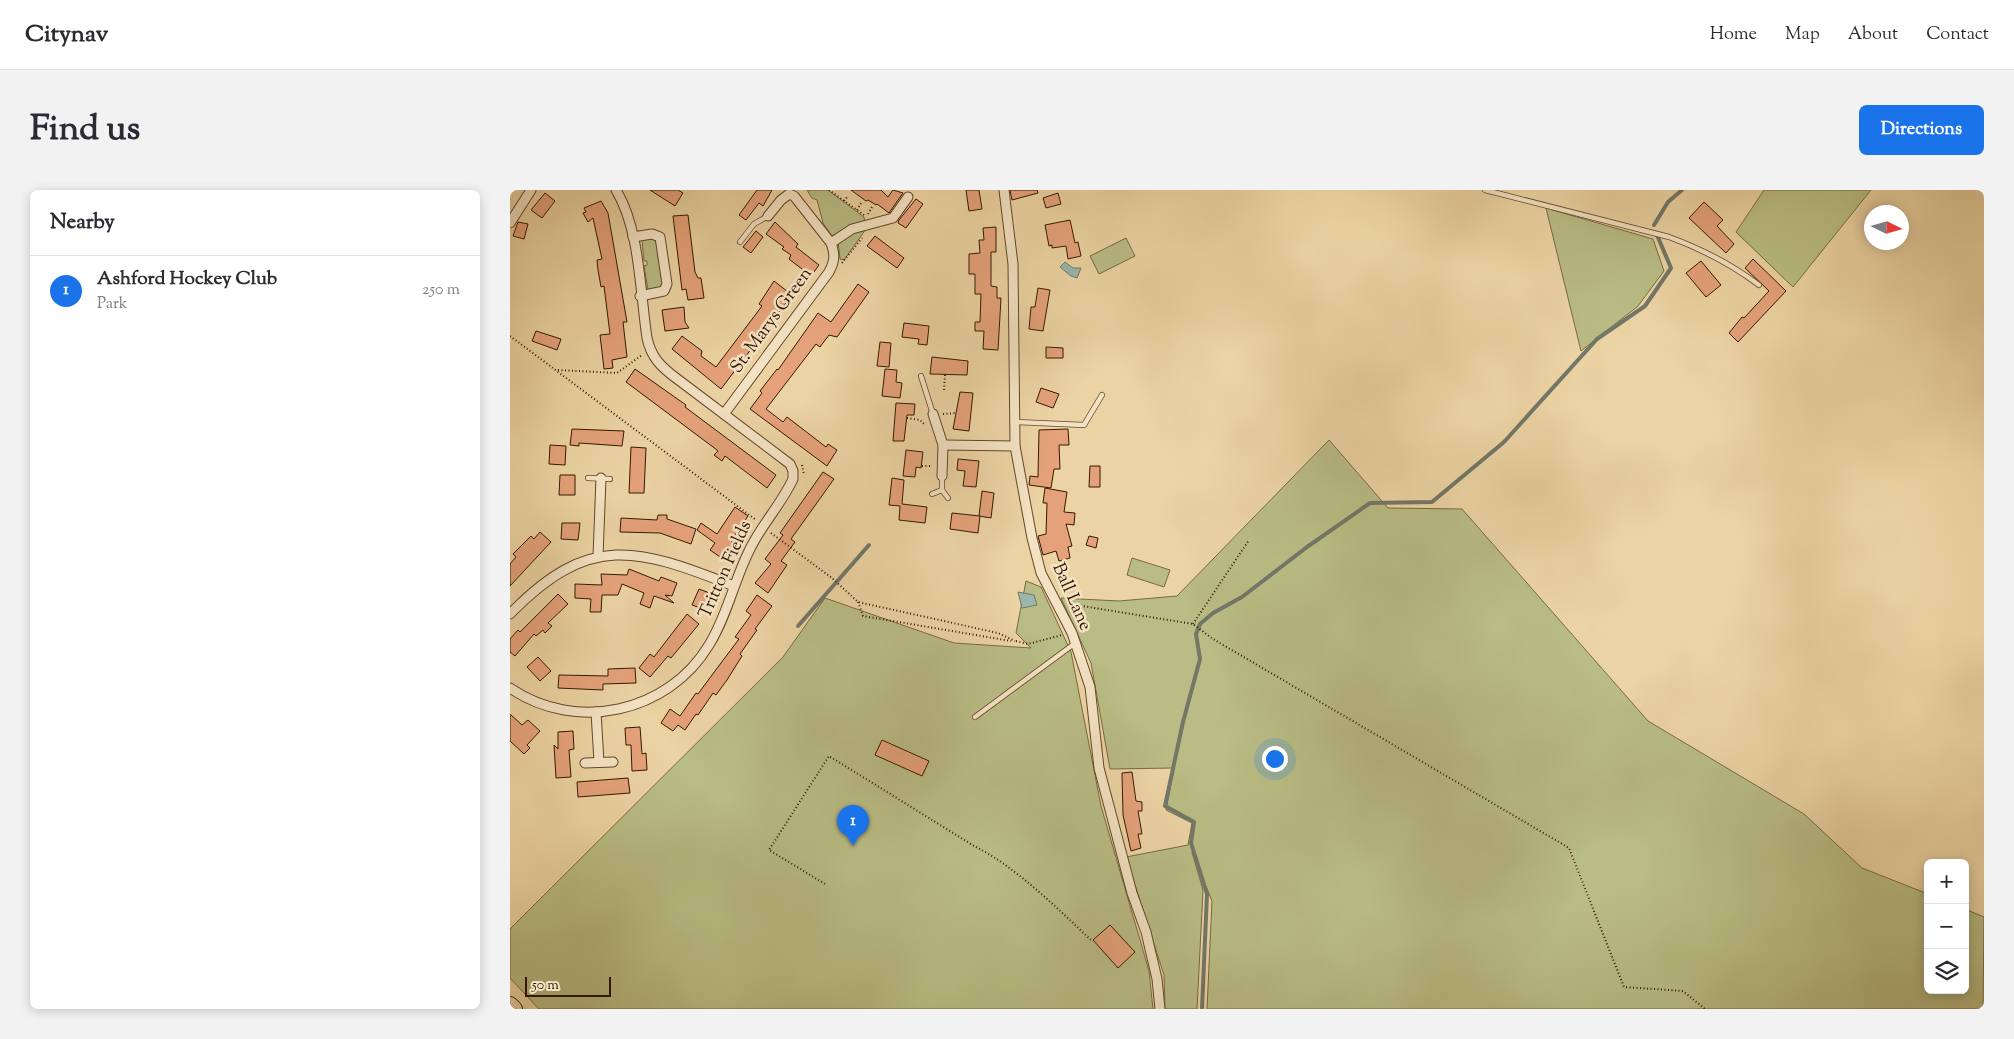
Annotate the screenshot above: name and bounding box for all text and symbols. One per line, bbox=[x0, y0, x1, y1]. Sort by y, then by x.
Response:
text: Citynav bbox=[25, 18, 108, 52]
text: Home bbox=[1710, 22, 1757, 48]
text: Map bbox=[1785, 22, 1820, 48]
text: About bbox=[1848, 22, 1898, 48]
text: Contact bbox=[1926, 22, 1989, 48]
text: Find us bbox=[30, 105, 140, 156]
button: Directions bbox=[1859, 105, 1984, 155]
north arrow bbox=[1864, 205, 1909, 250]
text: Nearby bbox=[50, 208, 115, 238]
street label: St. Marys Green bbox=[725, 262, 820, 379]
text: Ashford Hockey Club bbox=[97, 266, 277, 293]
text: 1 bbox=[63, 279, 69, 302]
text: 250 m bbox=[422, 279, 460, 302]
text: Park bbox=[97, 293, 128, 316]
street label: Tritton Fields bbox=[693, 517, 759, 623]
street label: Ball Lane bbox=[1045, 559, 1097, 635]
your location bbox=[1262, 746, 1288, 772]
pin: 1 bbox=[837, 805, 869, 846]
map controls bbox=[1924, 859, 1969, 994]
button: + bbox=[1924, 859, 1969, 904]
button: − bbox=[1924, 904, 1969, 949]
button: layers bbox=[1924, 949, 1969, 994]
scale bar bbox=[525, 974, 611, 997]
text: 50 m bbox=[532, 976, 559, 996]

